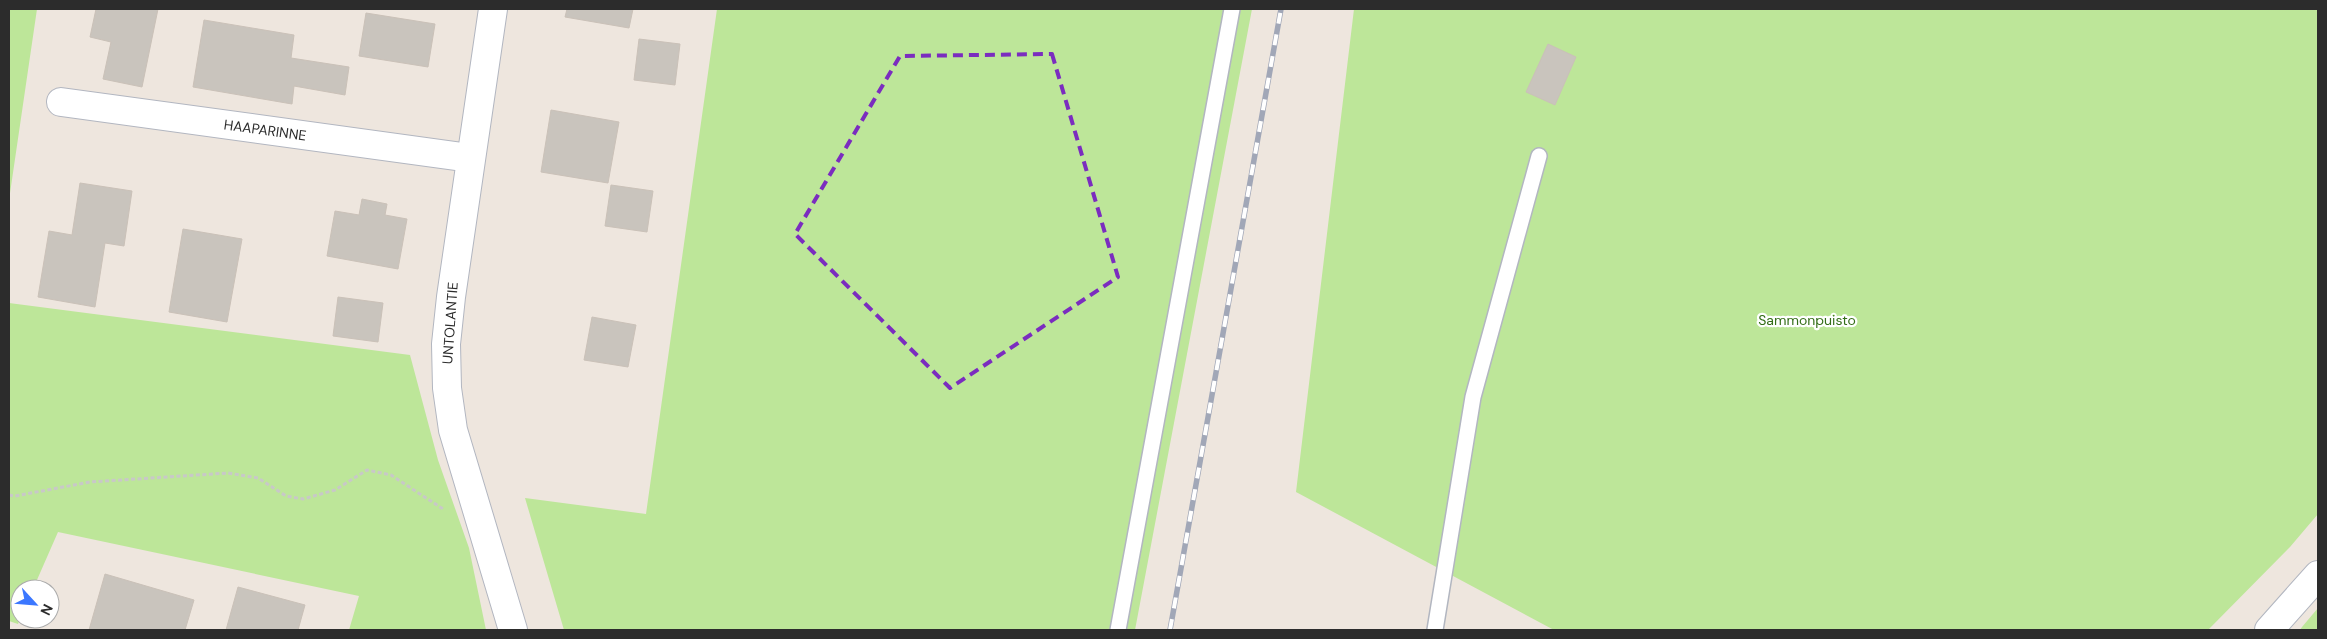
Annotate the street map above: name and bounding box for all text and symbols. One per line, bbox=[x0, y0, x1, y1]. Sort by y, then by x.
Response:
street label: HAAPARINNE bbox=[223, 115, 308, 145]
street label: UNTOLANTIE bbox=[438, 281, 462, 365]
park label: Sammonpuisto bbox=[1758, 311, 1856, 329]
north arrow bbox=[10, 579, 60, 629]
text: N bbox=[36, 601, 57, 618]

